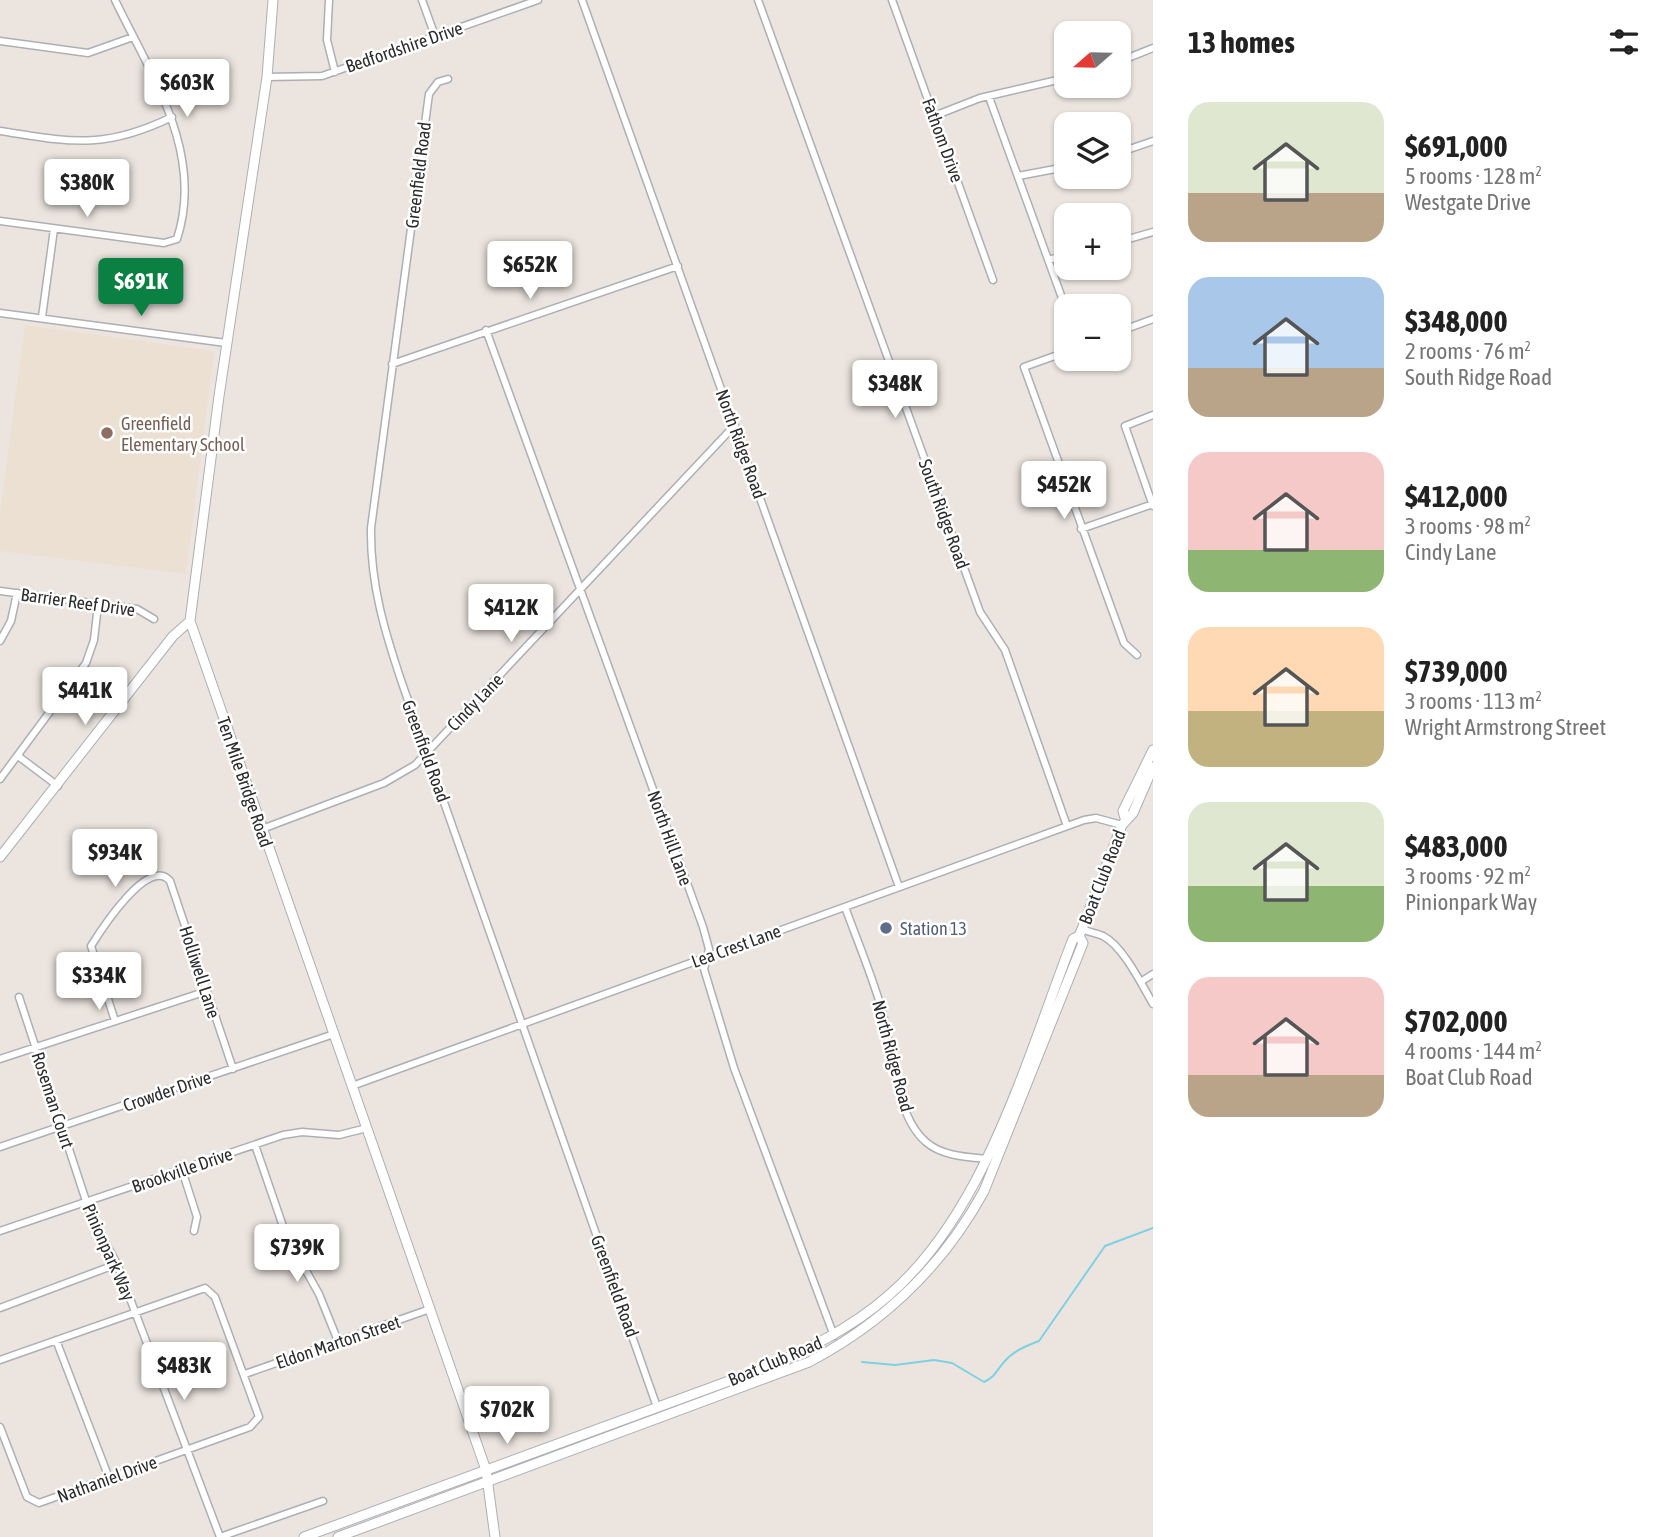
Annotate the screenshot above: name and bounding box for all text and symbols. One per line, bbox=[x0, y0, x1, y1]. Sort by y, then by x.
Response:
street label: Bedfordshire Drive bbox=[343, 17, 465, 77]
north arrow bbox=[1054, 21, 1130, 98]
map controls bbox=[1054, 21, 1131, 371]
icon: filters bbox=[1605, 23, 1643, 61]
text: 13 homes bbox=[1188, 25, 1295, 59]
pin: $603K bbox=[138, 60, 236, 119]
text: $603K bbox=[160, 69, 214, 95]
street label: Fathom Drive bbox=[918, 95, 968, 185]
button: layers bbox=[1054, 112, 1131, 189]
street label: Greenfield Road bbox=[401, 121, 435, 229]
text: $691,000 bbox=[1405, 129, 1508, 163]
icon: home bbox=[1244, 130, 1328, 214]
pin: $380K bbox=[38, 160, 136, 219]
text: 5 rooms · 128 m² bbox=[1405, 163, 1542, 189]
text: $380K bbox=[60, 169, 114, 195]
text: Westgate Drive bbox=[1405, 189, 1531, 215]
button: + bbox=[1054, 203, 1131, 280]
pin: $652K bbox=[481, 242, 579, 301]
text: $652K bbox=[503, 251, 557, 277]
pin: $691K bbox=[92, 258, 190, 318]
text: $691K bbox=[114, 268, 168, 294]
button: − bbox=[1054, 294, 1131, 371]
text: $348,000 bbox=[1405, 304, 1508, 338]
icon: home bbox=[1244, 305, 1328, 389]
text: 2 rooms · 76 m² bbox=[1405, 338, 1531, 364]
pin: $348K bbox=[846, 360, 944, 420]
text: South Ridge Road bbox=[1405, 364, 1552, 390]
text: $348K bbox=[868, 370, 922, 396]
street label: North Ridge Road bbox=[712, 387, 770, 501]
place label: Greenfield Elementary School bbox=[121, 413, 245, 455]
marker: Greenfield Elementary School bbox=[99, 425, 115, 441]
street label: South Ridge Road bbox=[914, 456, 974, 572]
pin: $452K bbox=[1015, 462, 1113, 521]
text: $452K bbox=[1037, 471, 1091, 497]
text: $412,000 bbox=[1405, 479, 1508, 513]
icon: home bbox=[1244, 480, 1328, 564]
text: 3 rooms · 98 m² bbox=[1405, 513, 1531, 539]
text: Cindy Lane bbox=[1405, 539, 1497, 565]
street label: Barrier Reef Drive bbox=[19, 584, 137, 620]
pin: $412K bbox=[462, 584, 560, 644]
text: $412K bbox=[484, 594, 538, 620]
text: $739,000 bbox=[1405, 654, 1508, 688]
icon: home bbox=[1244, 655, 1328, 739]
pin: $441K bbox=[36, 668, 134, 727]
street label: Cindy Lane bbox=[443, 669, 507, 735]
text: $441K bbox=[58, 677, 112, 703]
text: 3 rooms · 113 m² bbox=[1405, 688, 1542, 714]
street label: Greenfield Road bbox=[398, 697, 454, 805]
street label: Ten Mile Bridge Road bbox=[213, 714, 277, 850]
text: Wright Armstrong Street bbox=[1405, 714, 1606, 740]
street label: North Hill Lane bbox=[643, 788, 697, 888]
street label: Boat Club Road bbox=[1074, 827, 1130, 927]
text: $483,000 bbox=[1405, 829, 1508, 863]
pin: $934K bbox=[66, 830, 164, 889]
icon: home bbox=[1244, 830, 1328, 914]
text: $934K bbox=[88, 839, 142, 865]
text: 3 rooms · 92 m² bbox=[1405, 863, 1531, 889]
text: Pinionpark Way bbox=[1405, 889, 1537, 915]
place label: Station 13 bbox=[900, 918, 967, 939]
street label: Lea Crest Lane bbox=[688, 920, 784, 972]
marker: Station 13 bbox=[878, 920, 894, 936]
street label: Holliwell Lane bbox=[175, 923, 225, 1021]
pin: $334K bbox=[50, 953, 148, 1012]
text: $334K bbox=[72, 962, 126, 988]
street label: North Ridge Road bbox=[868, 998, 918, 1114]
text: $702,000 bbox=[1405, 1004, 1508, 1038]
icon: home bbox=[1244, 1005, 1328, 1089]
text: 4 rooms · 144 m² bbox=[1405, 1038, 1542, 1064]
street label: Roseman Court bbox=[28, 1049, 78, 1151]
text: Boat Club Road bbox=[1405, 1064, 1533, 1090]
street label: Crowder Drive bbox=[120, 1066, 214, 1116]
street label: Brookville Drive bbox=[129, 1143, 235, 1197]
street label: Pinionpark Way bbox=[78, 1200, 140, 1304]
pin: $739K bbox=[248, 1224, 346, 1284]
street label: Greenfield Road bbox=[587, 1232, 643, 1340]
text: $739K bbox=[270, 1234, 324, 1260]
street label: Eldon Marton Street bbox=[273, 1311, 403, 1373]
street label: Boat Club Road bbox=[725, 1332, 825, 1390]
pin: $483K bbox=[135, 1342, 233, 1402]
text: $483K bbox=[157, 1352, 211, 1378]
pin: $702K bbox=[458, 1386, 556, 1446]
text: $702K bbox=[480, 1396, 534, 1422]
street label: Nathaniel Drive bbox=[54, 1451, 160, 1507]

